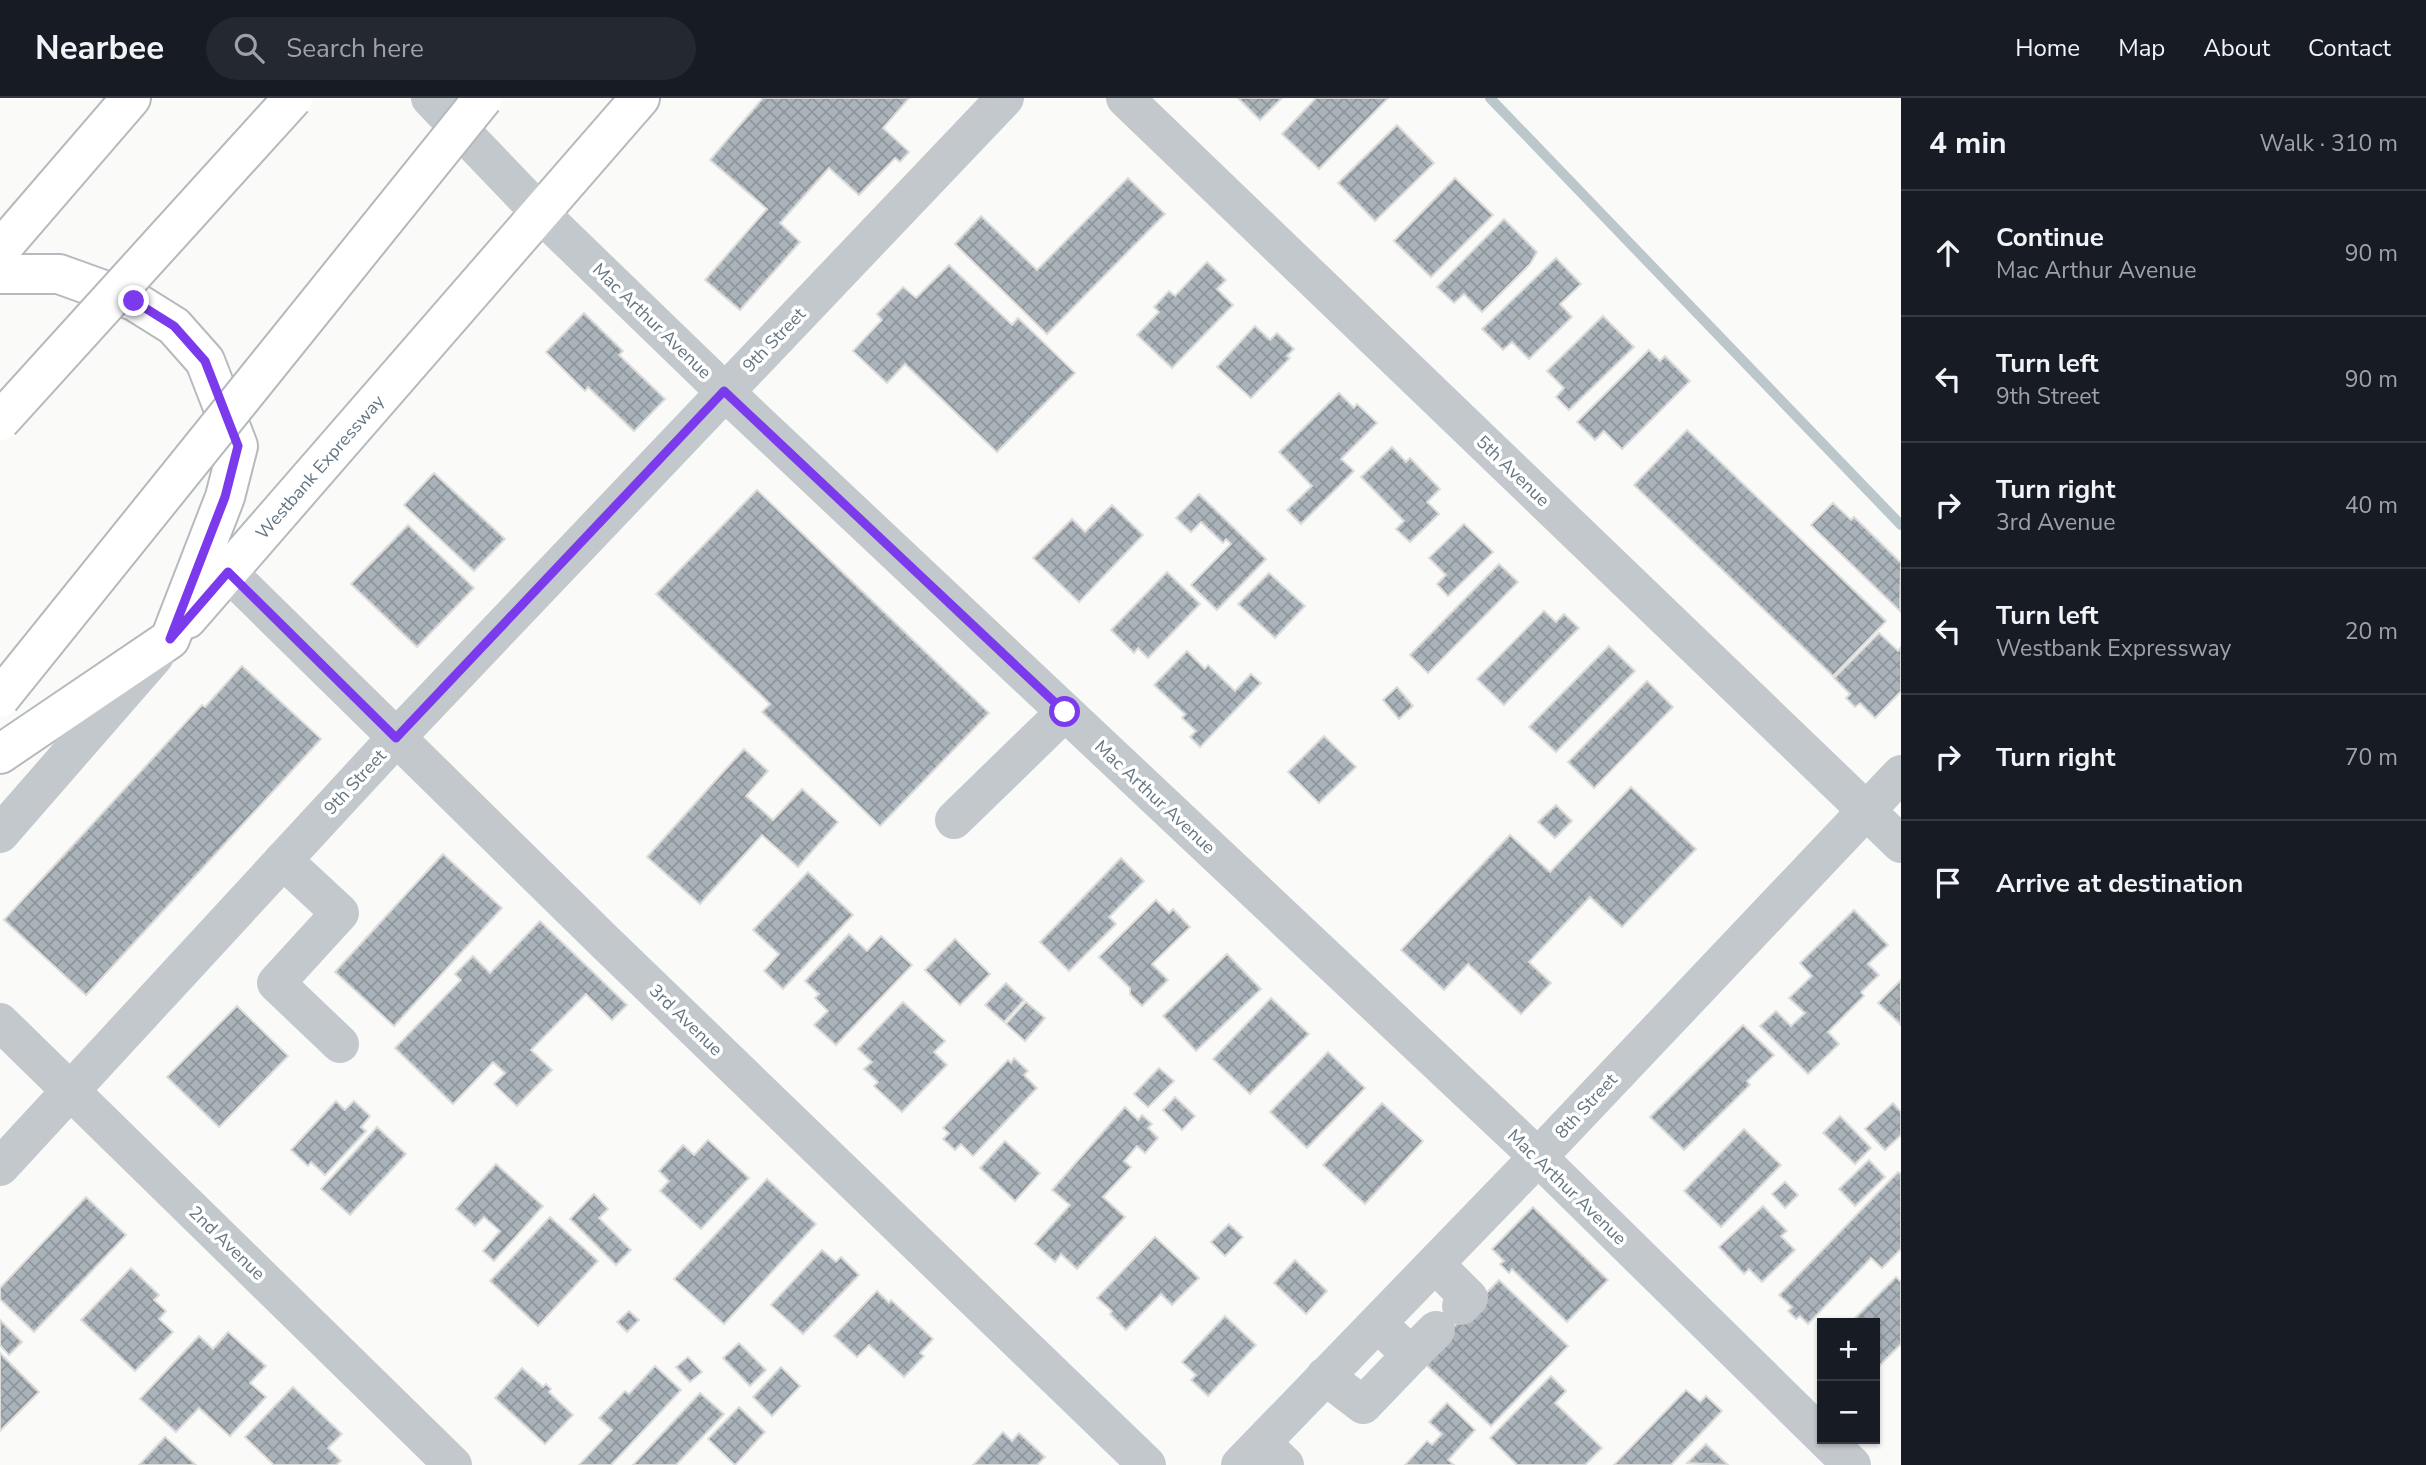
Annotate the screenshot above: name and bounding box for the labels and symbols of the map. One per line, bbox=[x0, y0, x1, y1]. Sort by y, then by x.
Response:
street label: Mac Arthur Avenue bbox=[587, 258, 717, 384]
route end bbox=[118, 285, 149, 316]
street label: 9th Street bbox=[737, 302, 811, 377]
street label: Westbank Expressway bbox=[251, 389, 390, 544]
street label: 5th Avenue bbox=[1471, 430, 1555, 512]
route start bbox=[1049, 696, 1080, 727]
street label: Mac Arthur Avenue bbox=[1089, 735, 1221, 859]
street label: 9th Street bbox=[319, 744, 392, 820]
street label: 3rd Avenue bbox=[644, 979, 728, 1061]
street label: 8th Street bbox=[1550, 1068, 1623, 1144]
street label: Mac Arthur Avenue bbox=[1502, 1124, 1632, 1250]
street label: 2nd Avenue bbox=[184, 1201, 270, 1285]

